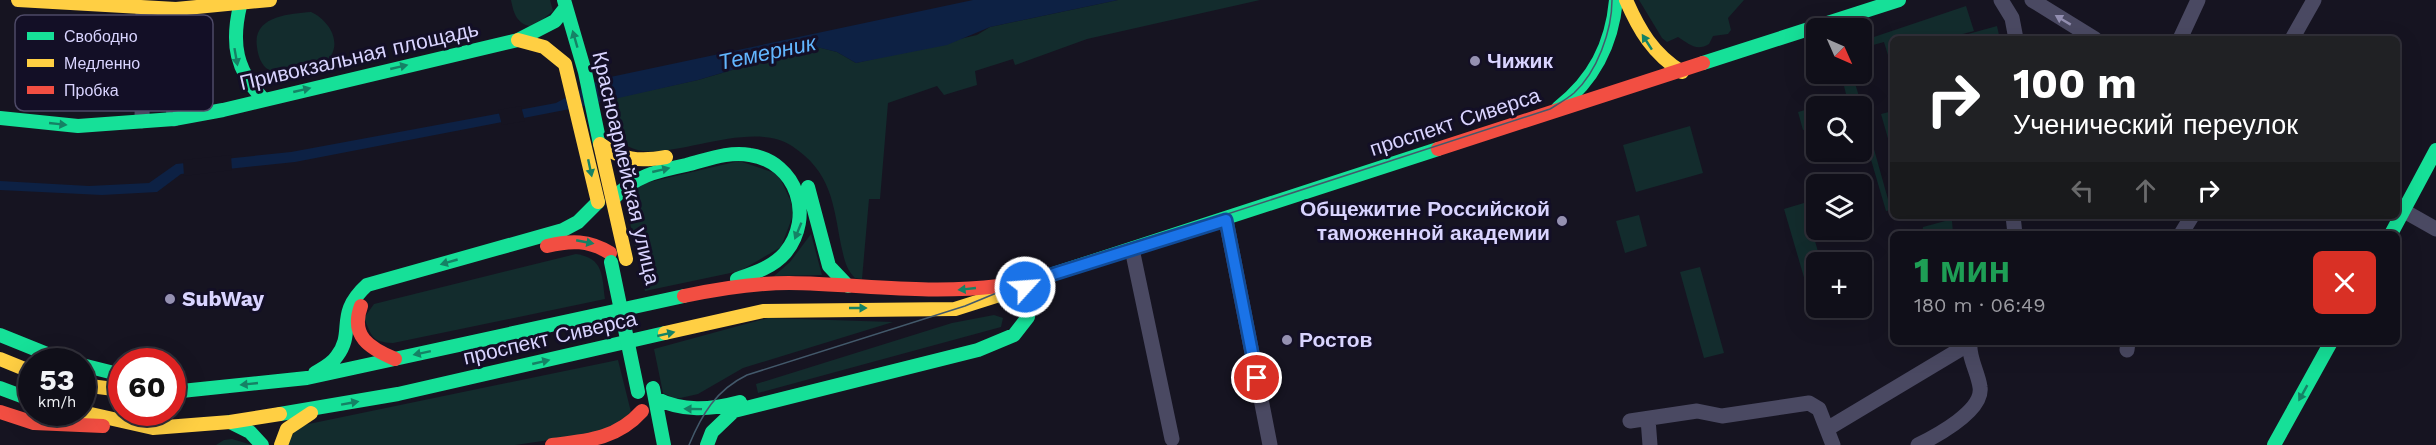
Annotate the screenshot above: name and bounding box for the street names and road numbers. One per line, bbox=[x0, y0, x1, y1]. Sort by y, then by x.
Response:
street label: Привокзальная площадь bbox=[237, 16, 481, 95]
street label: Красноармейская улица bbox=[587, 49, 666, 287]
street label: проспект Сиверса bbox=[1366, 82, 1544, 161]
street label: проспект Сиверса bbox=[460, 305, 640, 370]

